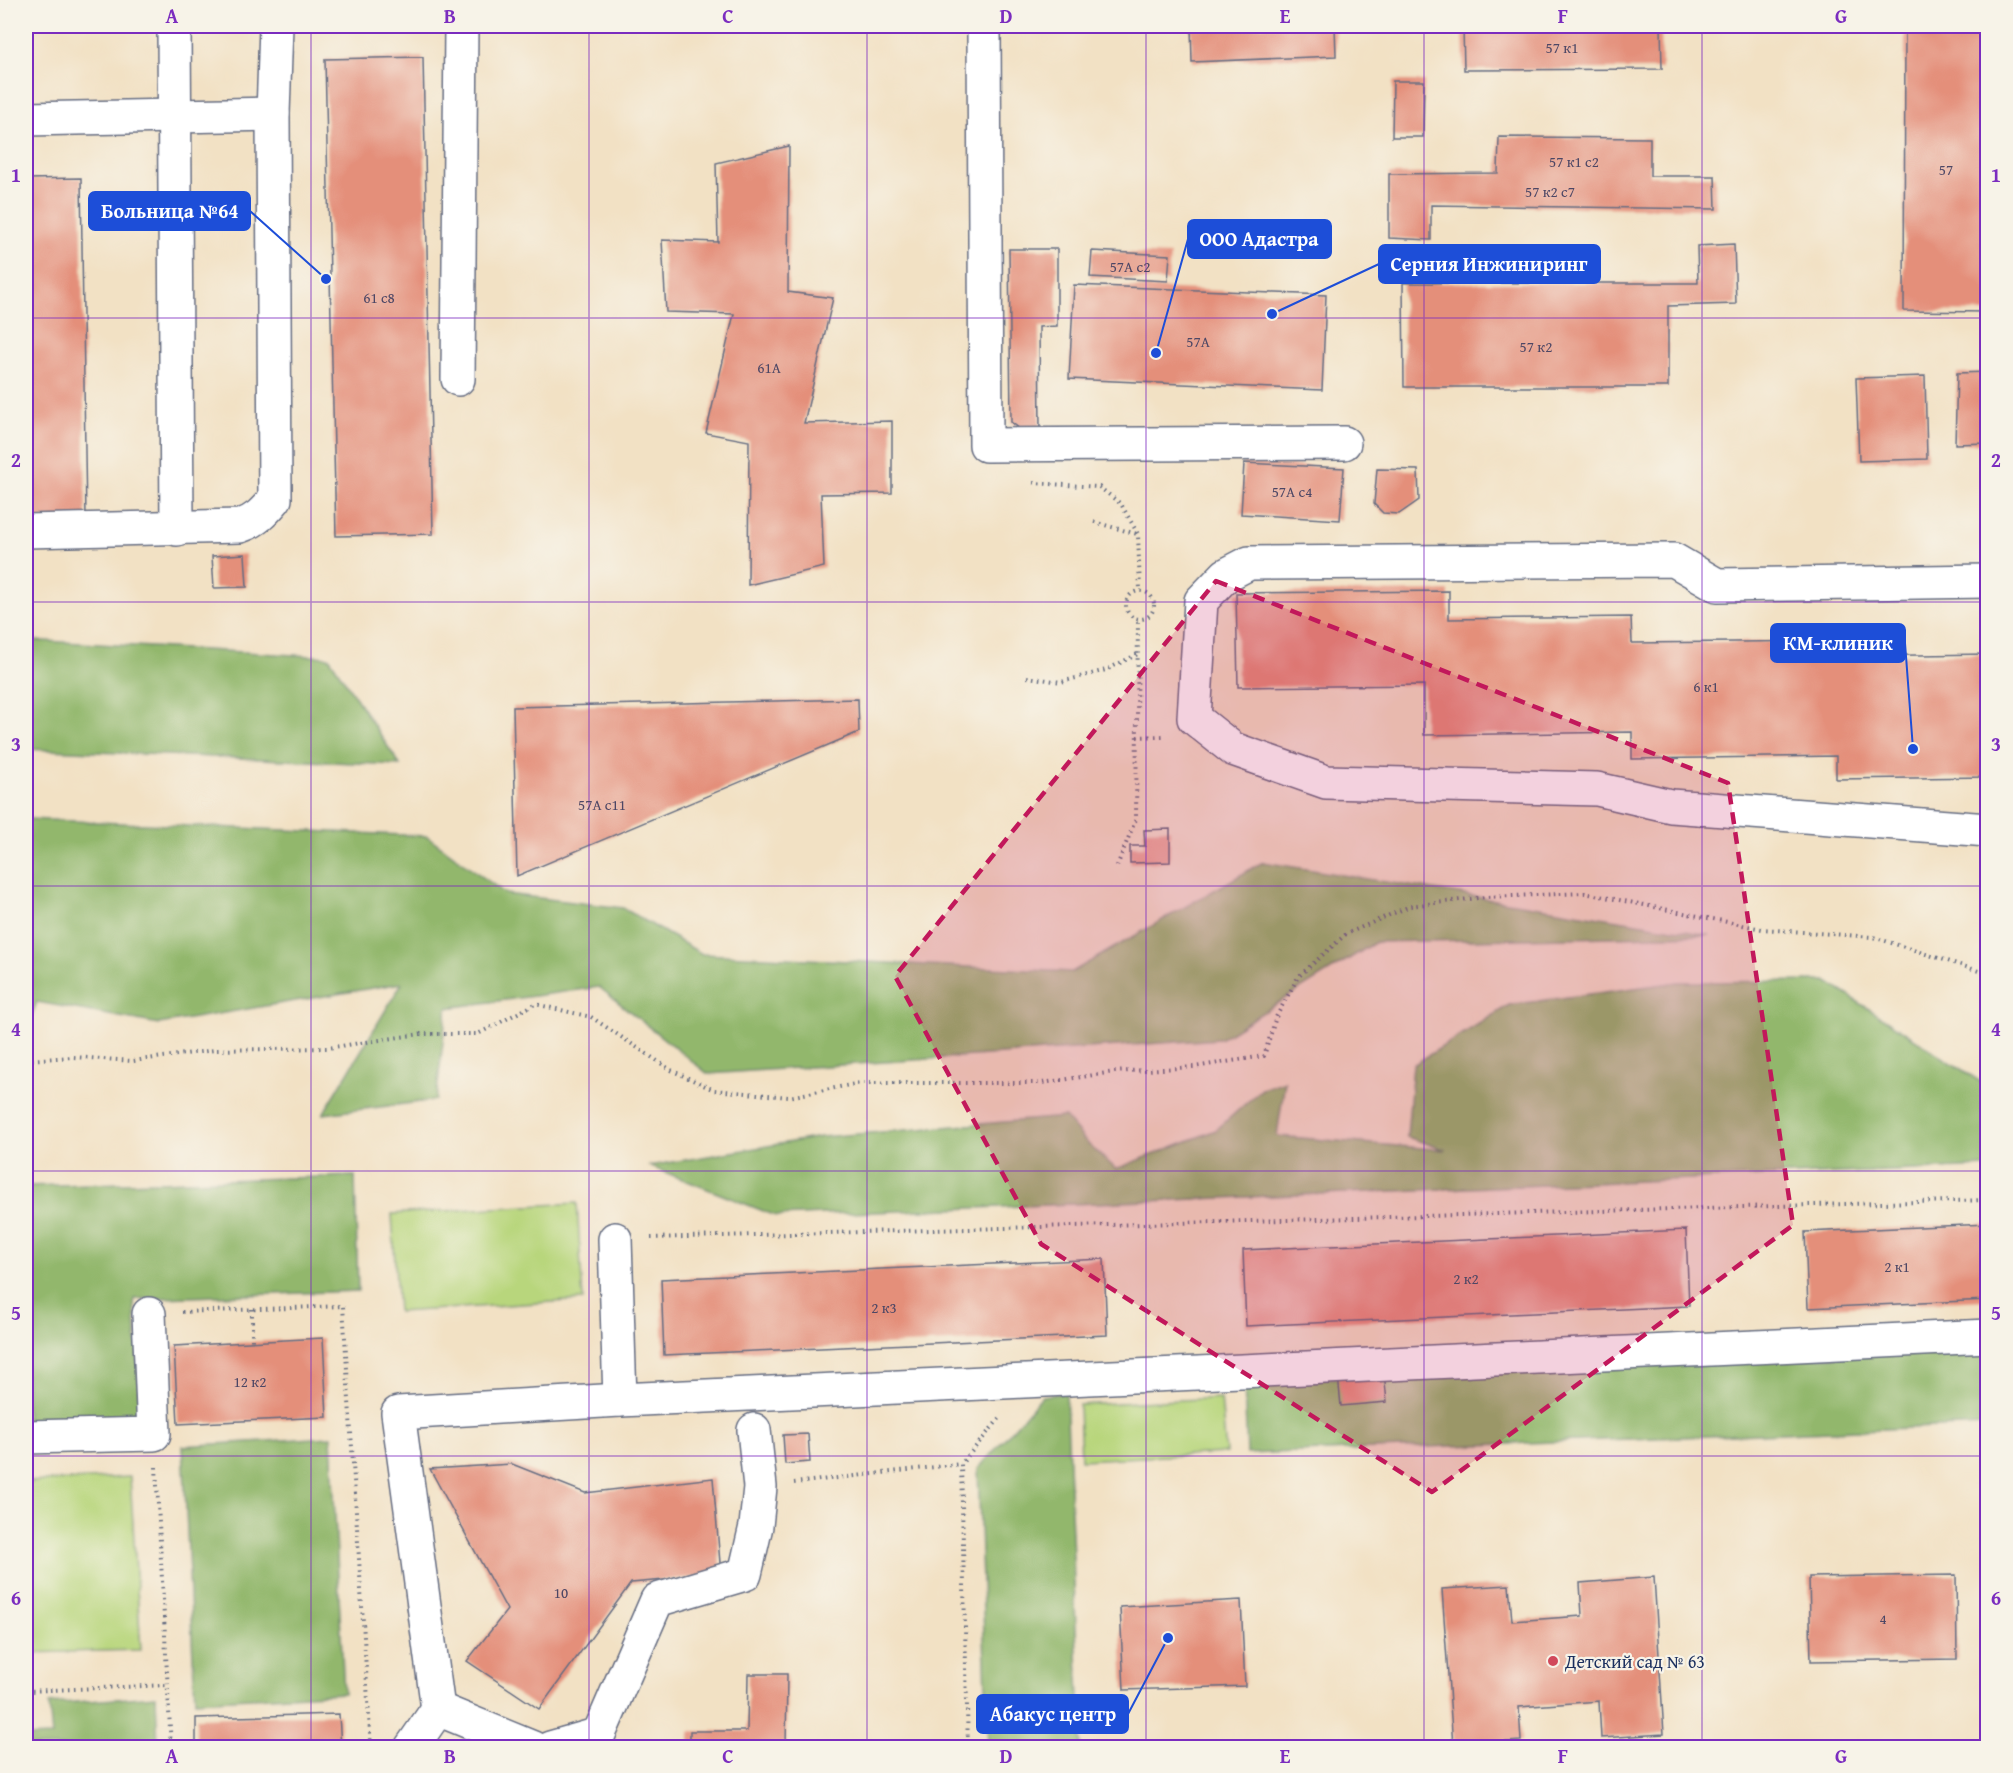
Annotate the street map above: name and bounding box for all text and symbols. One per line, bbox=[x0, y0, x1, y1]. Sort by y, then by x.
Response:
text: A bbox=[166, 1, 179, 30]
text: B bbox=[444, 1, 456, 30]
text: C bbox=[722, 1, 734, 30]
text: D bbox=[999, 1, 1013, 30]
text: E bbox=[1280, 1, 1291, 30]
text: F bbox=[1558, 1, 1568, 30]
text: G bbox=[1835, 1, 1847, 30]
house number: 57 к1 bbox=[1546, 37, 1578, 58]
house number: 57 к1 с2 bbox=[1549, 151, 1599, 172]
house number: 57 bbox=[1939, 159, 1953, 180]
text: 1 bbox=[11, 160, 21, 189]
text: 1 bbox=[1991, 160, 2001, 189]
house number: 57 к2 с7 bbox=[1525, 181, 1575, 202]
callout: Больница №64 bbox=[89, 192, 250, 230]
text: Больница №64 bbox=[101, 196, 239, 225]
callout: ООО Адастра bbox=[1188, 220, 1331, 258]
text: ООО Адастра bbox=[1199, 224, 1319, 253]
callout: Серния Инжиниринг bbox=[1379, 245, 1600, 283]
text: Серния Инжиниринг bbox=[1390, 249, 1588, 278]
house number: 57А с2 bbox=[1110, 256, 1150, 277]
house number: 61 с8 bbox=[363, 287, 395, 308]
house number: 57А bbox=[1186, 331, 1210, 352]
house number: 57 к2 bbox=[1520, 336, 1552, 357]
house number: 61А bbox=[757, 357, 781, 378]
text: 2 bbox=[11, 445, 21, 474]
text: 2 bbox=[1991, 445, 2001, 474]
house number: 57А с4 bbox=[1272, 481, 1312, 502]
callout: КМ-клиник bbox=[1771, 624, 1905, 662]
text: КМ-клиник bbox=[1783, 628, 1893, 657]
house number: 6 к1 bbox=[1693, 676, 1719, 697]
text: 3 bbox=[11, 729, 21, 758]
text: 3 bbox=[1991, 729, 2001, 758]
house number: 57А с11 bbox=[578, 794, 626, 815]
text: 4 bbox=[11, 1014, 21, 1043]
text: 4 bbox=[1991, 1014, 2001, 1043]
house number: 2 к1 bbox=[1884, 1256, 1910, 1277]
house number: 2 к2 bbox=[1453, 1268, 1479, 1289]
house number: 2 к3 bbox=[871, 1297, 897, 1318]
text: 5 bbox=[11, 1298, 21, 1327]
text: 5 bbox=[1991, 1298, 2001, 1327]
house number: 12 к2 bbox=[234, 1371, 266, 1392]
house number: 10 bbox=[554, 1582, 568, 1603]
text: 6 bbox=[11, 1583, 21, 1612]
text: 6 bbox=[1991, 1583, 2001, 1612]
house number: 4 bbox=[1879, 1608, 1887, 1629]
place label: Детский сад № 63 bbox=[1564, 1648, 1705, 1675]
marker: Детский сад № 63 bbox=[1546, 1654, 1560, 1668]
callout: Абакус центр bbox=[977, 1695, 1128, 1733]
text: Абакус центр bbox=[990, 1699, 1116, 1728]
text: A bbox=[166, 1741, 179, 1770]
text: B bbox=[444, 1741, 456, 1770]
text: C bbox=[722, 1741, 734, 1770]
text: D bbox=[999, 1741, 1013, 1770]
text: E bbox=[1280, 1741, 1291, 1770]
text: F bbox=[1558, 1741, 1568, 1770]
text: G bbox=[1835, 1741, 1847, 1770]

